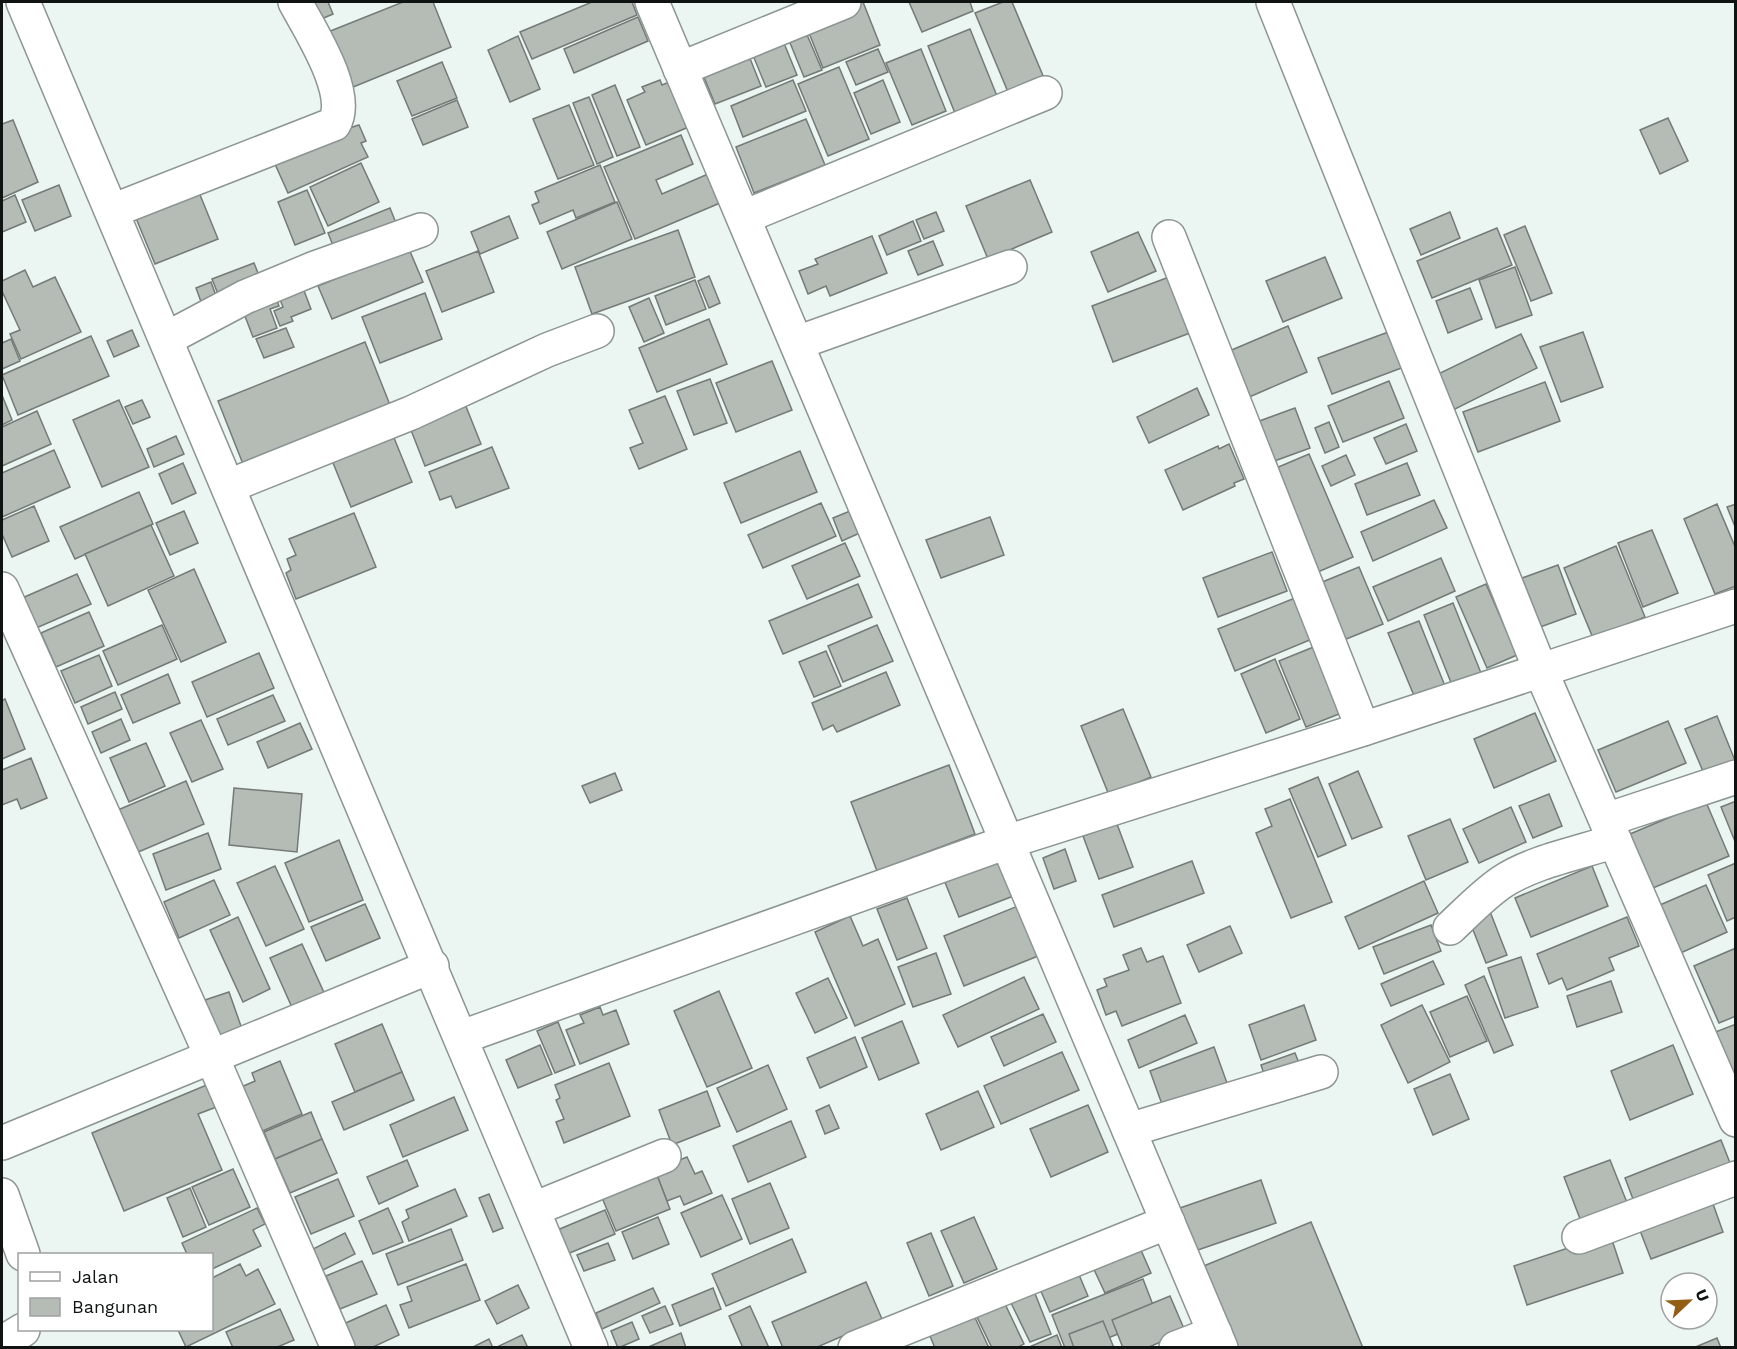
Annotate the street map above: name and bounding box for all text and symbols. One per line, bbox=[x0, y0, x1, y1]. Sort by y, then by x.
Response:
legend bbox=[18, 1253, 213, 1331]
text: Jalan bbox=[72, 1266, 119, 1287]
north arrow bbox=[1659, 1271, 1719, 1331]
text: U bbox=[1691, 1286, 1713, 1304]
text: Bangunan bbox=[72, 1296, 158, 1317]

